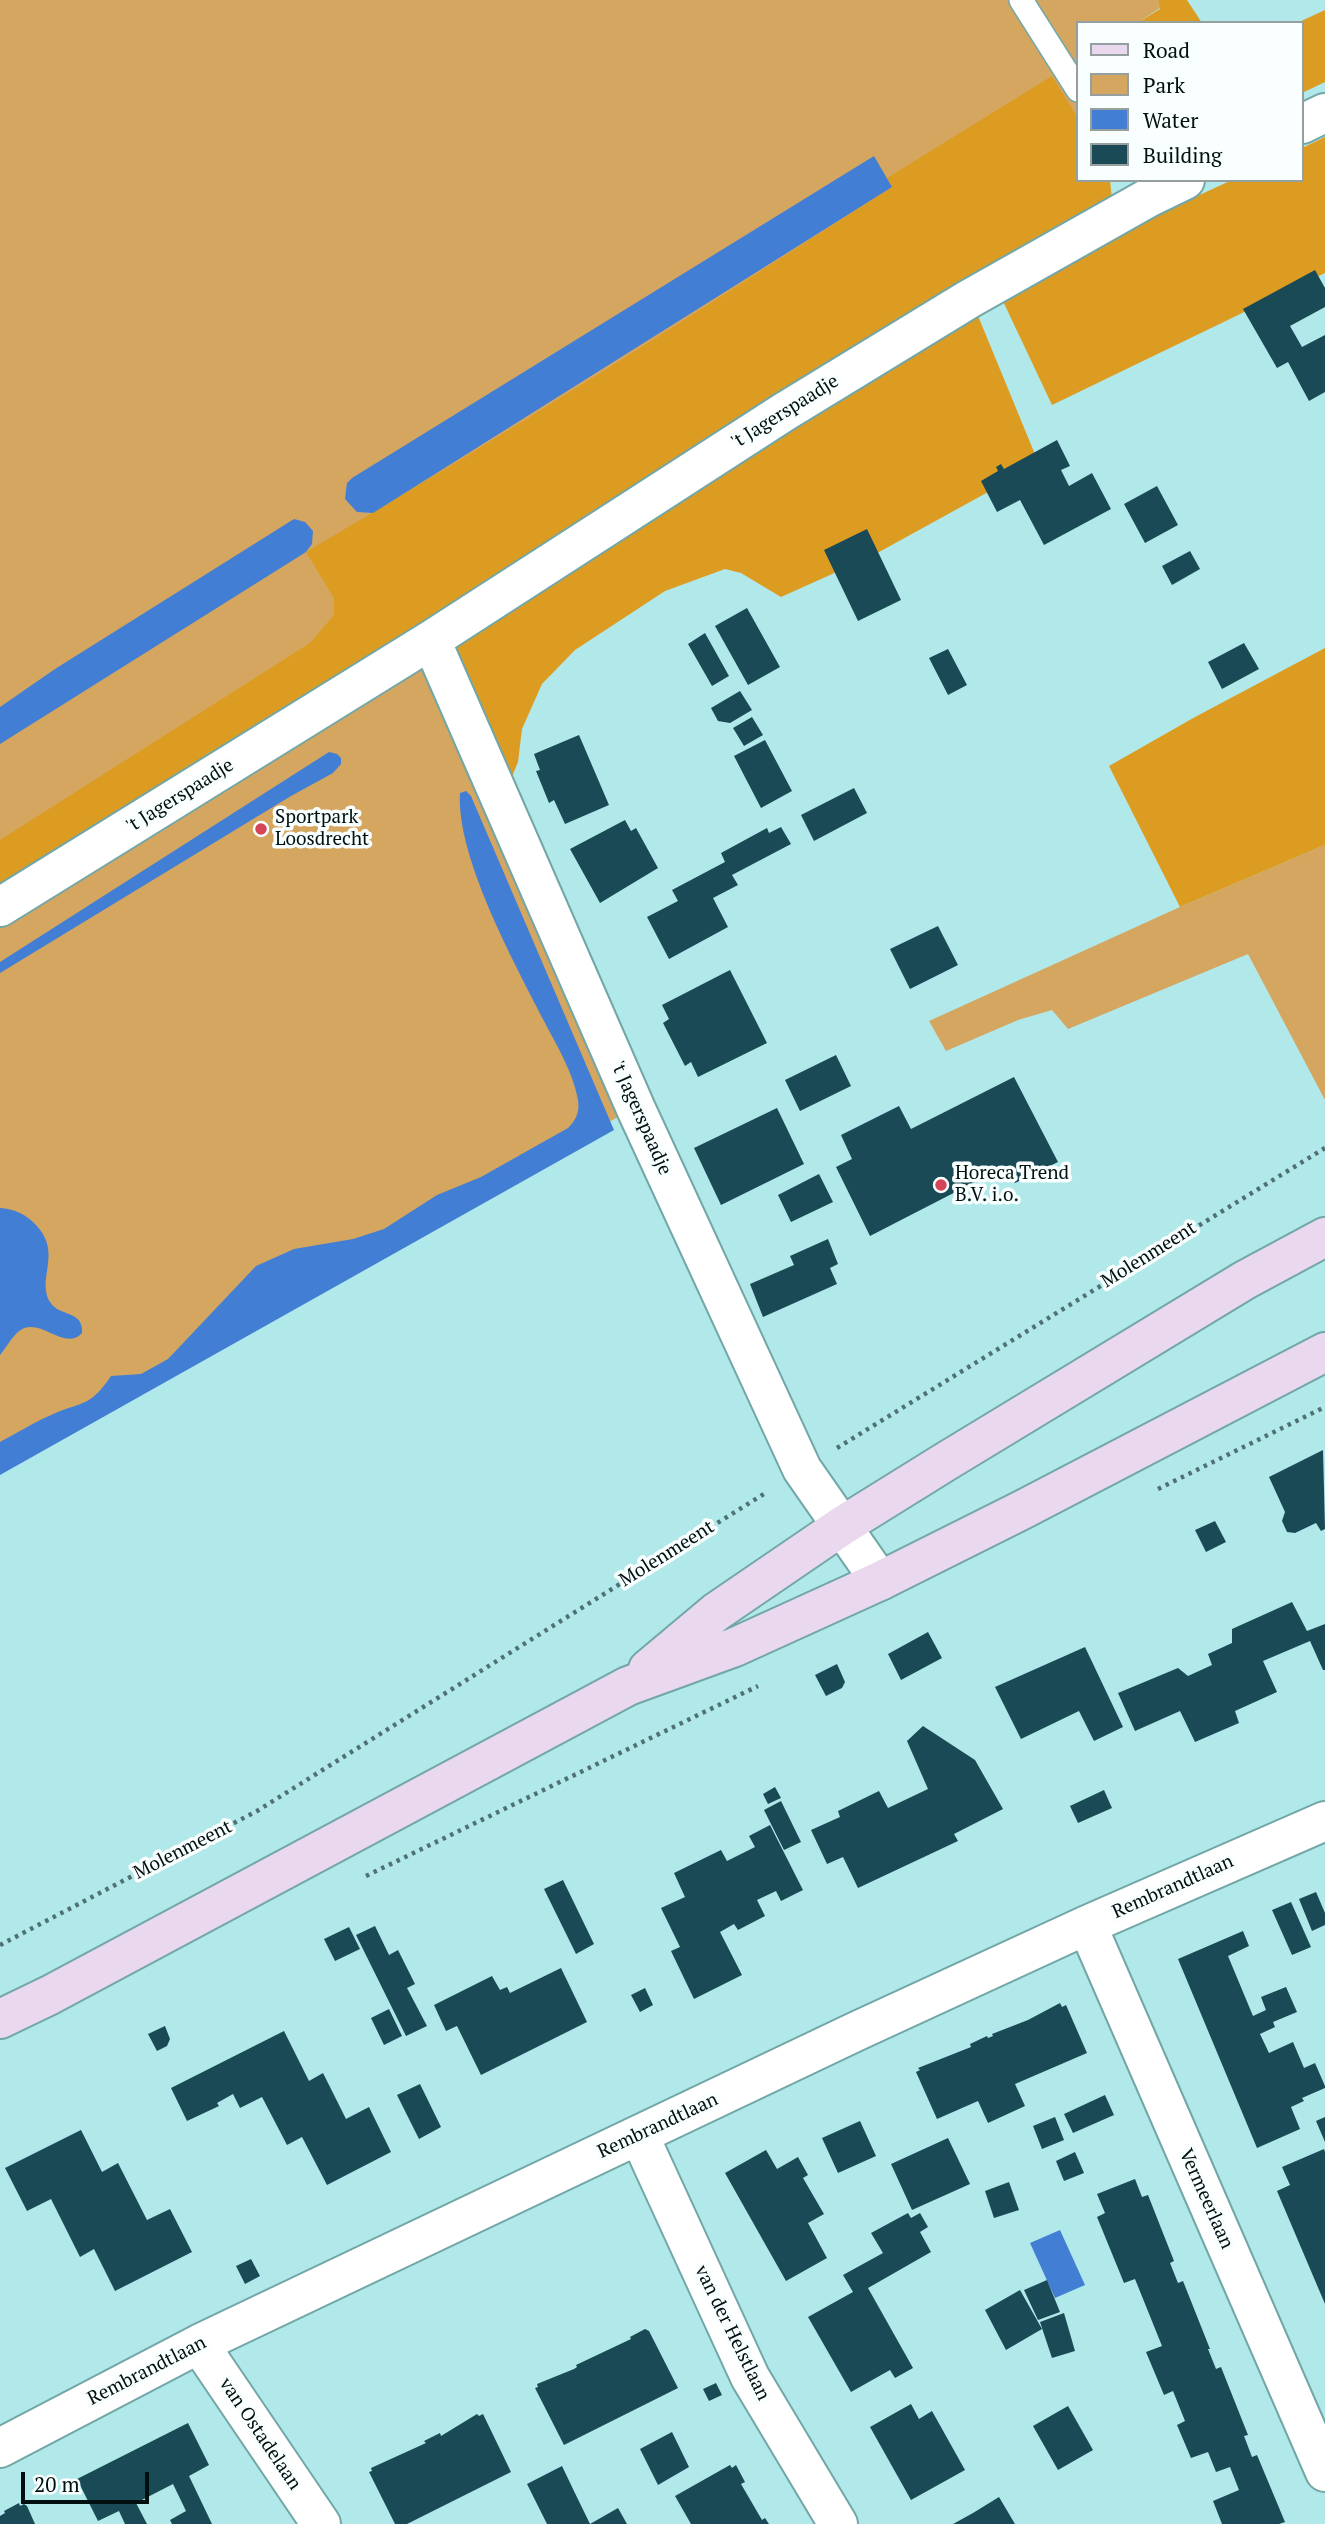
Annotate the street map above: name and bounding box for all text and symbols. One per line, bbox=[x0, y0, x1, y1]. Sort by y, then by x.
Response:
legend bbox=[1076, 21, 1304, 182]
text: Road bbox=[1143, 36, 1190, 64]
text: Park bbox=[1143, 71, 1185, 99]
text: Water bbox=[1143, 106, 1198, 134]
text: Building bbox=[1143, 141, 1222, 169]
street label: 't Jagerspaadje bbox=[727, 370, 843, 454]
street label: 't Jagerspaadje bbox=[122, 754, 238, 838]
place label: Sportpark Loosdrecht bbox=[275, 807, 369, 851]
marker: Sportpark Loosdrecht bbox=[253, 821, 269, 837]
street label: 't Jagerspaadje bbox=[606, 1057, 676, 1179]
place label: Horeca Trend B.V. i.o. bbox=[955, 1163, 1069, 1207]
marker: Horeca Trend B.V. i.o. bbox=[933, 1177, 949, 1193]
street label: Molenmeent bbox=[1097, 1217, 1201, 1293]
street label: Molenmeent bbox=[615, 1516, 719, 1592]
street label: Molenmeent bbox=[130, 1815, 236, 1885]
street label: Rembrandtlaan bbox=[1109, 1850, 1237, 1924]
street label: Rembrandtlaan bbox=[594, 2088, 722, 2164]
street label: Vermeerlaan bbox=[1174, 2145, 1238, 2253]
street label: van der Helstlaan bbox=[689, 2262, 775, 2404]
street label: Rembrandtlaan bbox=[84, 2331, 210, 2411]
street label: van Ostadelaan bbox=[214, 2374, 306, 2494]
scale bar bbox=[24, 2458, 152, 2502]
text: 20 m bbox=[34, 2470, 80, 2498]

